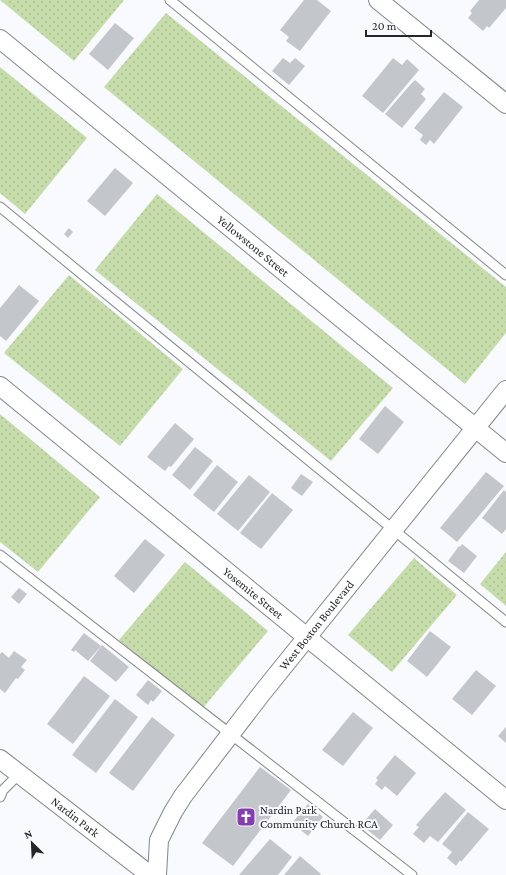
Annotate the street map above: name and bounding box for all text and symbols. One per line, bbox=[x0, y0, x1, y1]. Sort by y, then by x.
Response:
scale bar bbox=[366, 12, 431, 38]
text: 20 m bbox=[372, 19, 397, 33]
street label: Yellowstone Street bbox=[214, 213, 293, 280]
street label: Yosemite Street bbox=[220, 564, 287, 623]
street label: West Boston Boulevard bbox=[276, 577, 357, 673]
street label: Nardin Park bbox=[48, 794, 102, 840]
place label: Nardin Park Community Church RCA bbox=[260, 803, 378, 831]
church icon: Nardin Park Community Church RCA bbox=[235, 806, 257, 828]
north arrow bbox=[12, 823, 52, 863]
text: N bbox=[22, 827, 34, 841]

